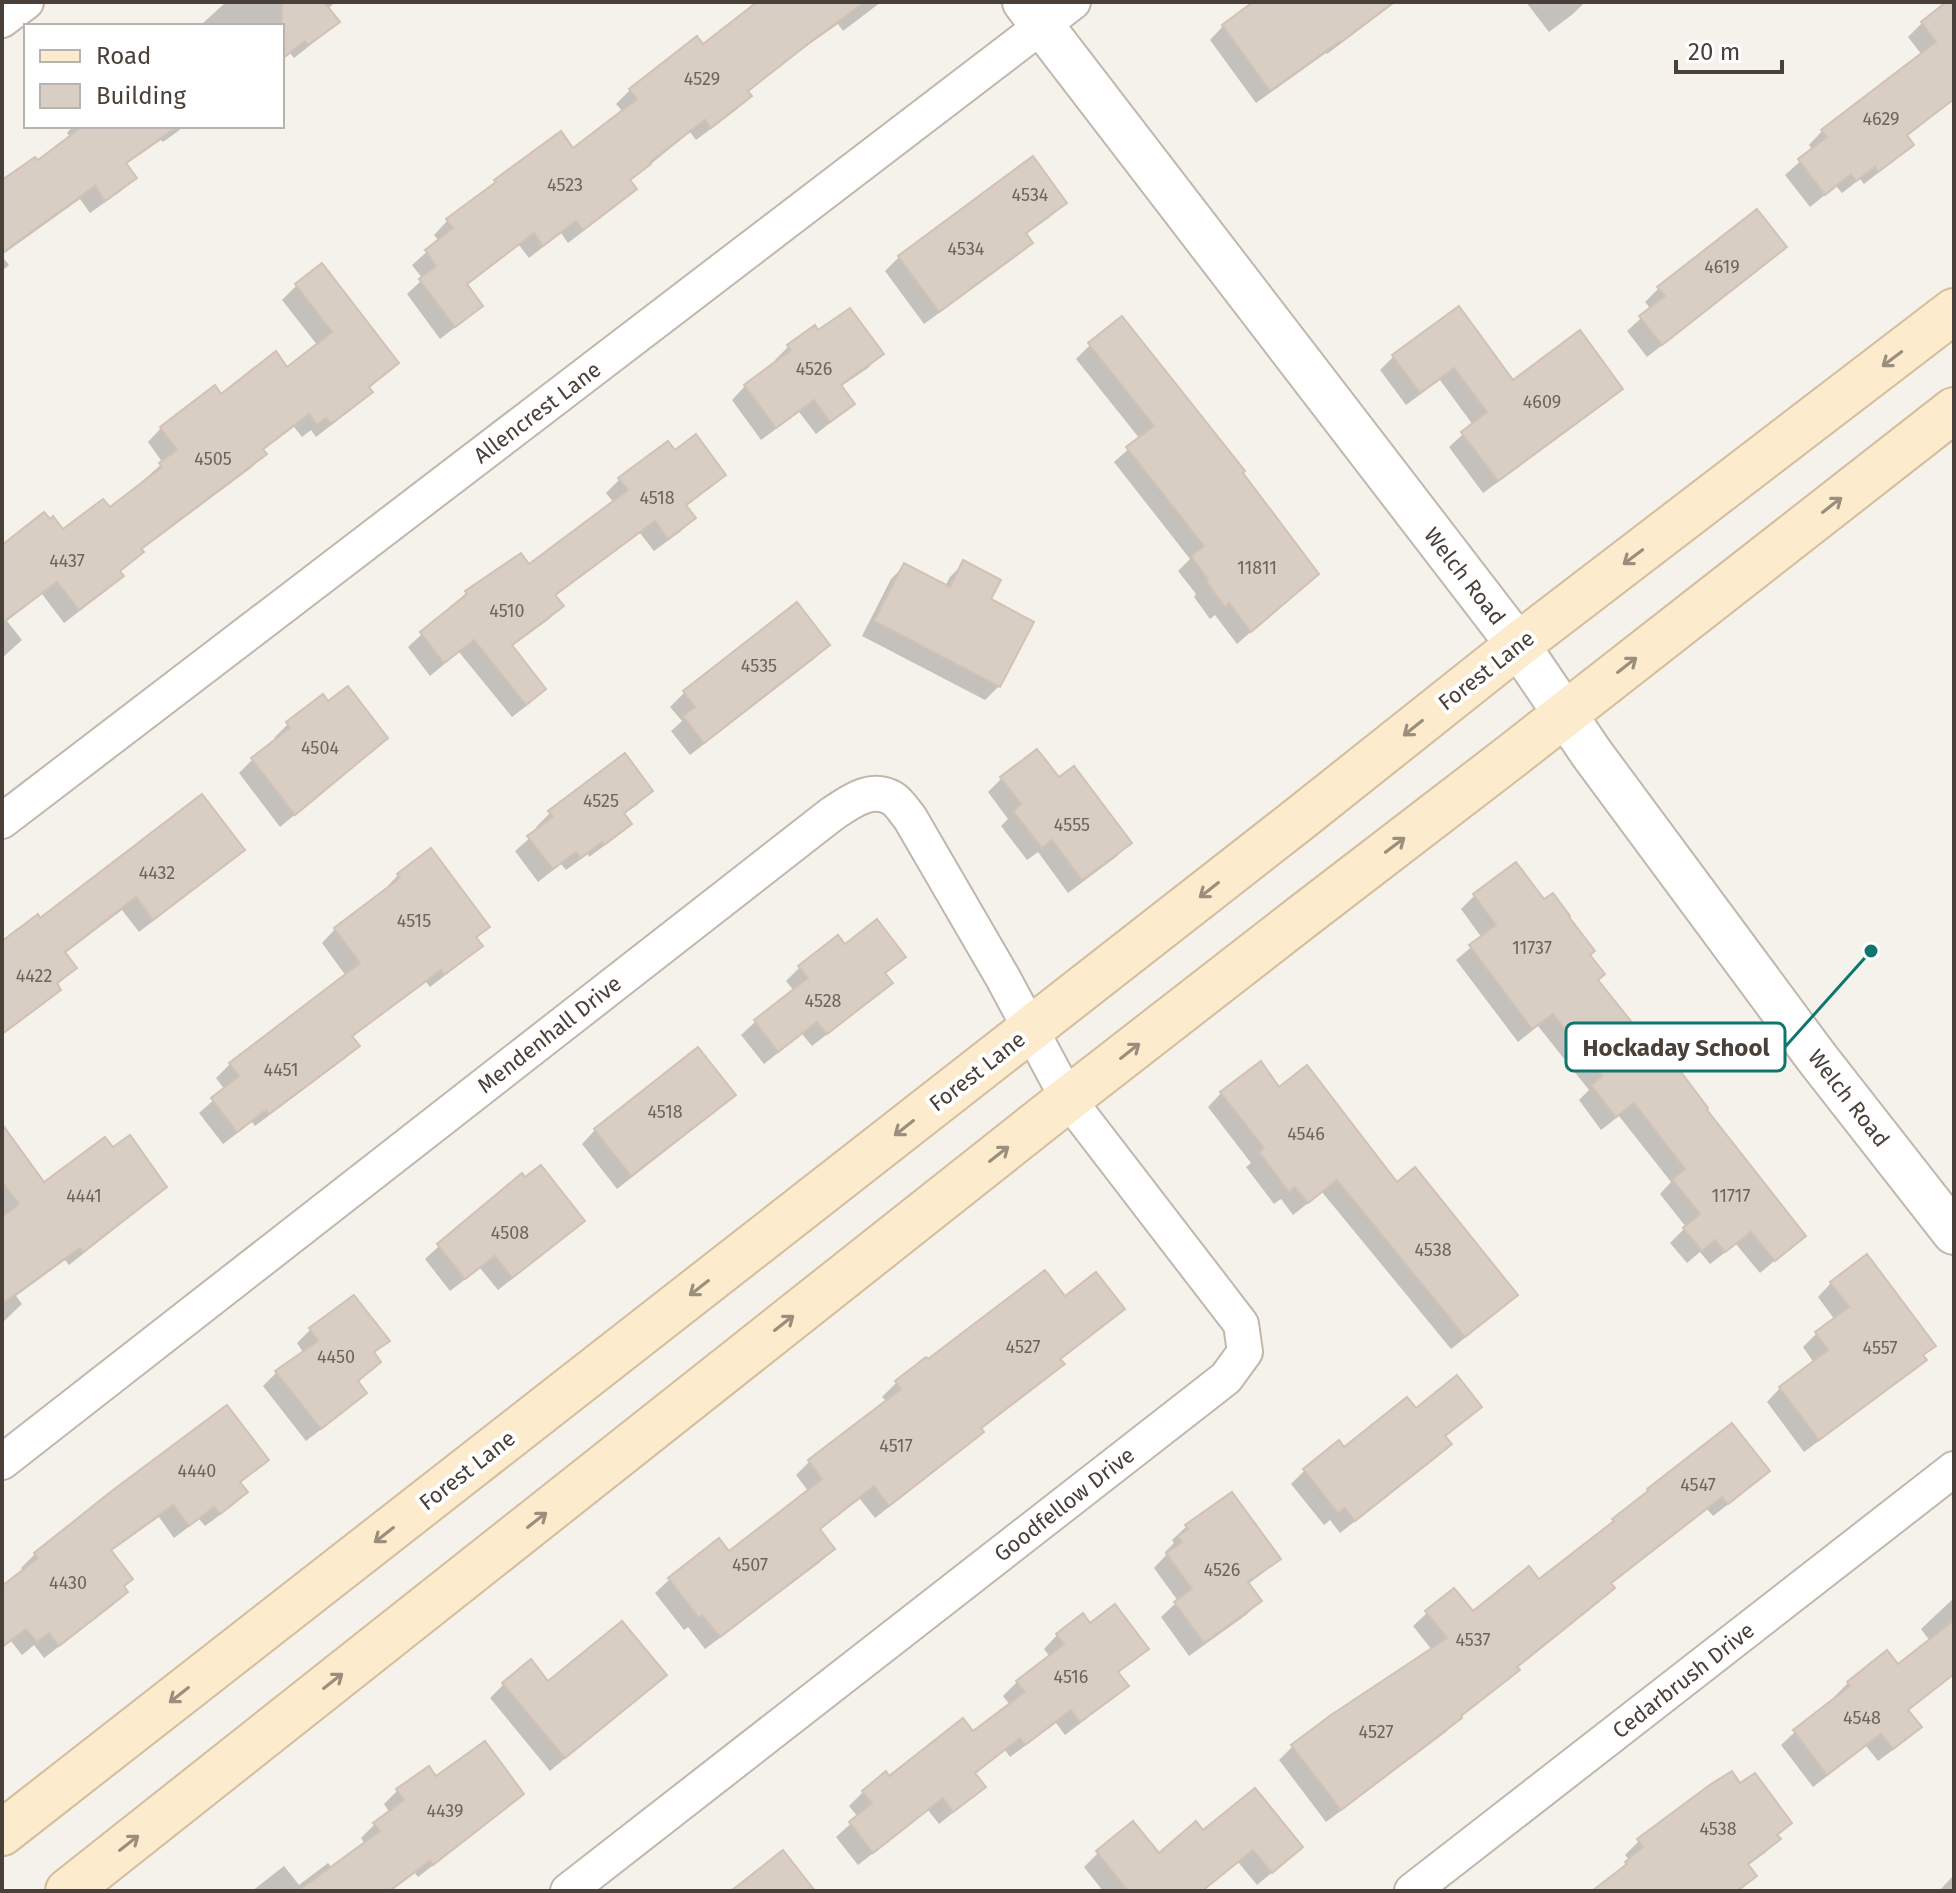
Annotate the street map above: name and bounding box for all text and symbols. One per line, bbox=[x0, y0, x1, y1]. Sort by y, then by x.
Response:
legend bbox=[24, 24, 284, 128]
scale bar bbox=[1676, 24, 1782, 74]
text: 20 m bbox=[1688, 38, 1740, 66]
text: Road bbox=[96, 42, 151, 70]
house number: 4529 bbox=[684, 68, 720, 90]
text: Building bbox=[96, 82, 186, 110]
house number: 4629 bbox=[1862, 108, 1900, 130]
house number: 4523 bbox=[547, 174, 583, 196]
house number: 4534 bbox=[1012, 184, 1049, 206]
house number: 4534 bbox=[948, 238, 985, 260]
house number: 4619 bbox=[1704, 256, 1740, 278]
one-way arrow bbox=[1882, 350, 1903, 367]
street label: Allencrest Lane bbox=[468, 356, 606, 469]
house number: 4526 bbox=[796, 358, 832, 380]
house number: 4609 bbox=[1523, 391, 1561, 413]
house number: 4505 bbox=[194, 448, 232, 470]
house number: 4518 bbox=[639, 487, 675, 509]
one-way arrow bbox=[1821, 497, 1842, 514]
street label: Welch Road bbox=[1418, 522, 1511, 630]
one-way arrow bbox=[1623, 548, 1644, 565]
house number: 4437 bbox=[49, 550, 85, 572]
house number: 11811 bbox=[1237, 557, 1277, 579]
house number: 4510 bbox=[489, 600, 525, 622]
street label: Forest Lane bbox=[1433, 625, 1540, 716]
house number: 4535 bbox=[741, 655, 777, 677]
one-way arrow bbox=[1616, 657, 1637, 674]
one-way arrow bbox=[1403, 720, 1424, 737]
house number: 4504 bbox=[301, 737, 339, 759]
house number: 4525 bbox=[583, 790, 619, 812]
house number: 4555 bbox=[1054, 814, 1090, 836]
one-way arrow bbox=[1384, 837, 1406, 854]
house number: 4432 bbox=[139, 862, 175, 884]
one-way arrow bbox=[1199, 881, 1220, 898]
house number: 4515 bbox=[397, 910, 431, 932]
house number: 11737 bbox=[1512, 937, 1552, 959]
house number: 4422 bbox=[16, 965, 52, 987]
street label: Mendenhall Drive bbox=[472, 970, 627, 1099]
house number: 4528 bbox=[804, 990, 842, 1012]
callout: Hockaday School bbox=[1566, 1023, 1785, 1071]
street label: Forest Lane bbox=[924, 1026, 1031, 1117]
text: Hockaday School bbox=[1582, 1034, 1770, 1062]
one-way arrow bbox=[1119, 1042, 1140, 1060]
street label: Welch Road bbox=[1802, 1044, 1895, 1152]
house number: 4451 bbox=[264, 1059, 298, 1081]
house number: 4518 bbox=[647, 1101, 683, 1123]
one-way arrow bbox=[894, 1119, 915, 1137]
house number: 4546 bbox=[1287, 1123, 1325, 1145]
one-way arrow bbox=[988, 1145, 1009, 1163]
house number: 4441 bbox=[66, 1185, 102, 1207]
house number: 11717 bbox=[1712, 1185, 1750, 1207]
house number: 4508 bbox=[491, 1222, 529, 1244]
house number: 4538 bbox=[1414, 1239, 1452, 1261]
one-way arrow bbox=[689, 1280, 710, 1297]
one-way arrow bbox=[773, 1315, 794, 1332]
house number: 4527 bbox=[1006, 1336, 1040, 1358]
house number: 4557 bbox=[1863, 1337, 1897, 1359]
house number: 4450 bbox=[317, 1346, 355, 1368]
street label: Forest Lane bbox=[414, 1425, 521, 1516]
house number: 4517 bbox=[879, 1435, 913, 1457]
street label: Goodfellow Drive bbox=[989, 1441, 1140, 1568]
house number: 4440 bbox=[178, 1460, 216, 1482]
house number: 4547 bbox=[1680, 1474, 1716, 1496]
one-way arrow bbox=[526, 1511, 547, 1528]
one-way arrow bbox=[374, 1526, 395, 1543]
house number: 4507 bbox=[732, 1554, 768, 1576]
house number: 4526 bbox=[1204, 1559, 1240, 1581]
house number: 4430 bbox=[49, 1572, 87, 1594]
street label: Cedarbrush Drive bbox=[1607, 1617, 1760, 1744]
house number: 4537 bbox=[1455, 1629, 1491, 1651]
house number: 4516 bbox=[1054, 1666, 1088, 1688]
one-way arrow bbox=[322, 1672, 343, 1690]
one-way arrow bbox=[169, 1686, 190, 1703]
house number: 4548 bbox=[1843, 1707, 1881, 1729]
house number: 4527 bbox=[1359, 1721, 1393, 1743]
house number: 4439 bbox=[426, 1800, 464, 1822]
house number: 4538 bbox=[1699, 1818, 1737, 1840]
one-way arrow bbox=[118, 1834, 139, 1851]

